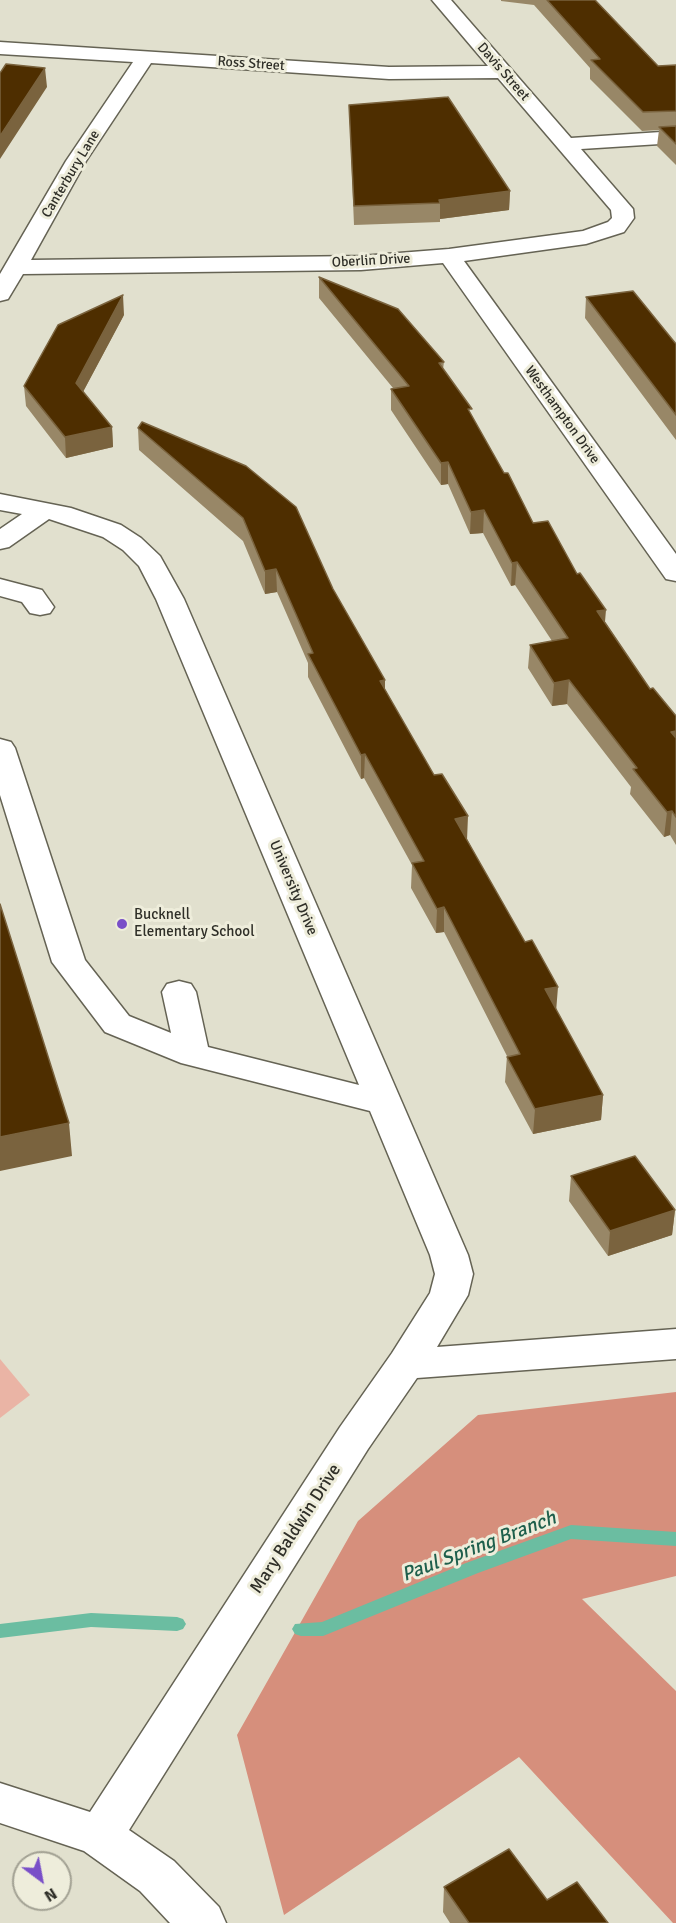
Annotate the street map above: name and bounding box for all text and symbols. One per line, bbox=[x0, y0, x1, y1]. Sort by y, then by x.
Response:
street label: Davis Street bbox=[473, 40, 533, 104]
street label: Ross Street bbox=[217, 53, 285, 75]
street label: Canterbury Lane bbox=[38, 127, 104, 221]
street label: Oberlin Drive bbox=[331, 251, 411, 271]
street label: Westhampton Drive bbox=[521, 363, 603, 467]
street label: University Drive bbox=[265, 838, 321, 938]
place label: Bucknell Elementary School bbox=[134, 906, 255, 941]
marker: Bucknell Elementary School bbox=[115, 917, 129, 931]
street label: Mary Baldwin Drive bbox=[246, 1460, 346, 1598]
water label: Paul Spring Branch bbox=[398, 1507, 560, 1587]
north arrow bbox=[12, 1851, 72, 1911]
text: N bbox=[40, 1883, 61, 1906]

